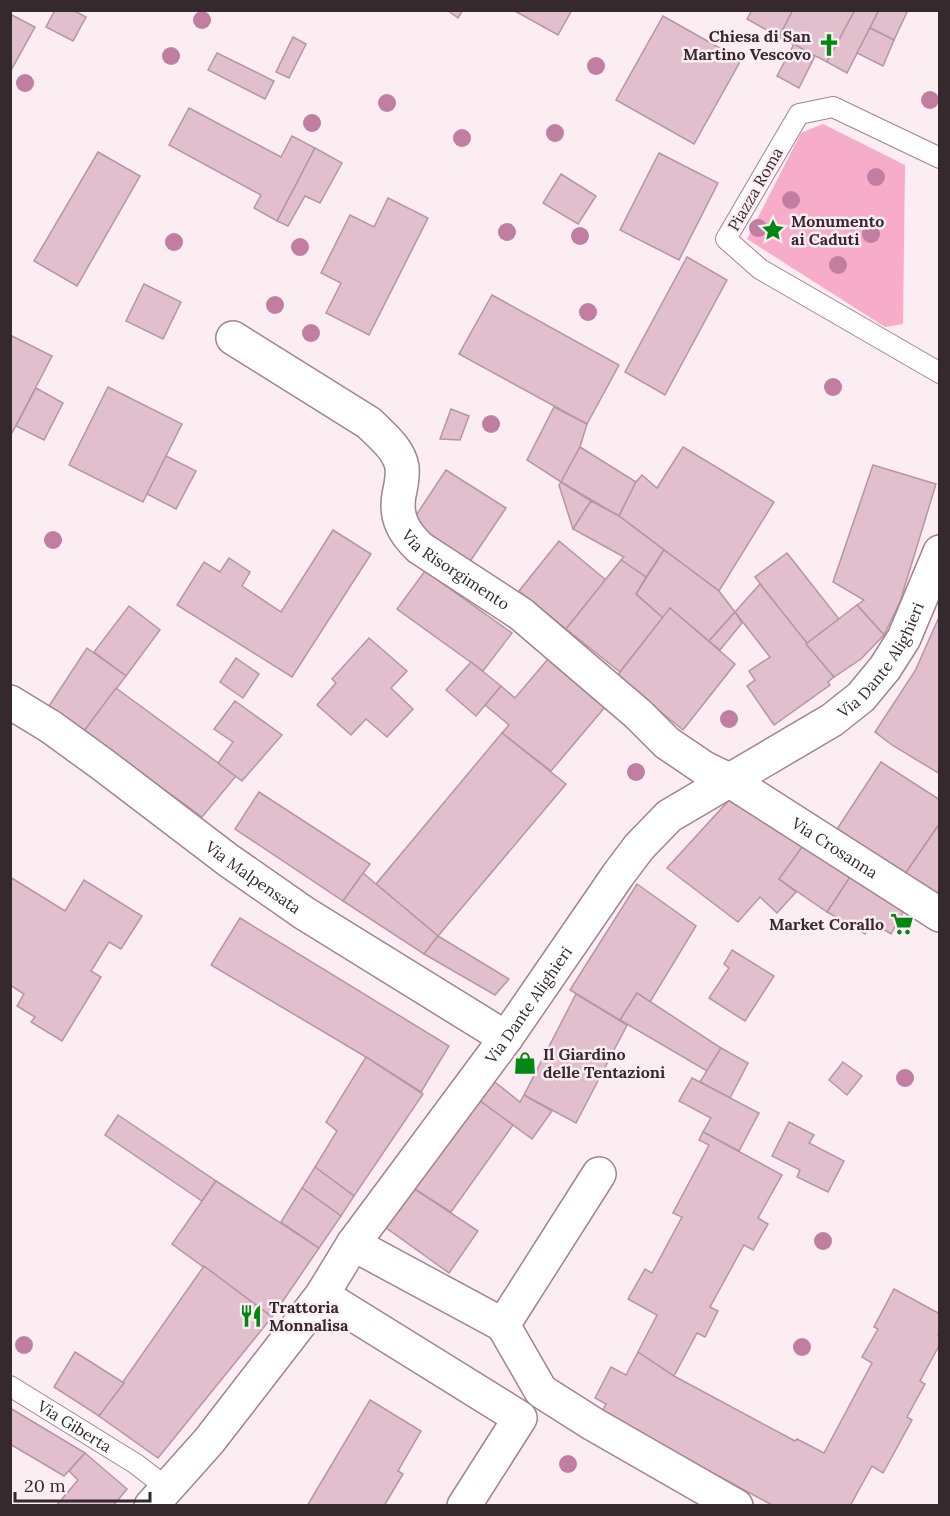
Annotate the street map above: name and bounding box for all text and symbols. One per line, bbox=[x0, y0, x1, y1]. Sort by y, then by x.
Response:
place label: Chiesa di San Martino Vescovo bbox=[683, 26, 811, 64]
church icon: Chiesa di San Martino Vescovo bbox=[816, 32, 842, 58]
street label: Piazza Roma bbox=[723, 144, 787, 234]
place label: Monumento ai Caduti bbox=[791, 211, 884, 249]
place icon: Monumento ai Caduti bbox=[760, 217, 786, 243]
street label: Via Risorgimento bbox=[397, 525, 514, 614]
street label: Via Dante Alighieri bbox=[833, 599, 928, 722]
street label: Via Crosanna bbox=[787, 812, 881, 883]
street label: Via Malpensata bbox=[201, 836, 305, 918]
supermarket icon: Market Corallo bbox=[889, 911, 915, 937]
place label: Market Corallo bbox=[769, 914, 884, 934]
street label: Via Dante Alighieri bbox=[480, 942, 576, 1068]
place label: Il Giardino delle Tentazioni bbox=[543, 1044, 665, 1082]
shop icon: Il Giardino delle Tentazioni bbox=[512, 1050, 538, 1076]
place label: Trattoria Monnalisa bbox=[269, 1297, 349, 1335]
restaurant icon: Trattoria Monnalisa bbox=[238, 1303, 264, 1329]
street label: Via Giberta bbox=[33, 1395, 115, 1456]
scale bar bbox=[15, 1465, 150, 1503]
text: 20 m bbox=[24, 1474, 66, 1497]

